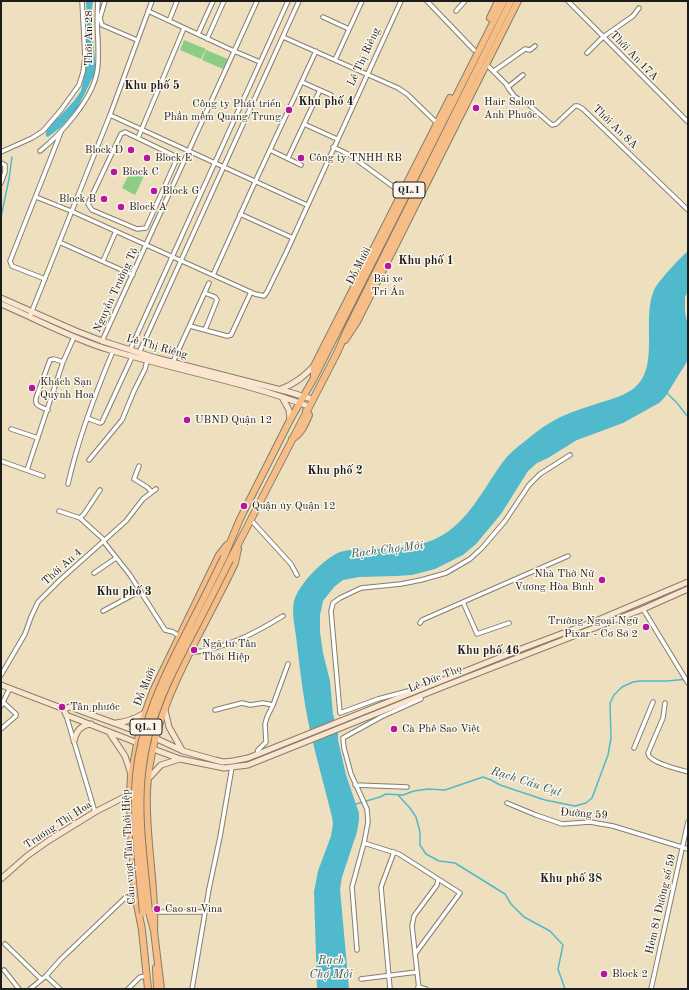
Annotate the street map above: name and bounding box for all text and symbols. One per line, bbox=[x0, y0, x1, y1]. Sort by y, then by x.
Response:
street label: Thới An 28 bbox=[82, 10, 96, 66]
street label: Lê Thị Riêng bbox=[345, 26, 383, 88]
street label: Thới An 17A bbox=[607, 28, 661, 84]
district label: Khu phố 5 bbox=[124, 79, 180, 93]
district label: Khu phố 4 bbox=[298, 95, 354, 109]
place label: Hair Salon Anh Phước bbox=[484, 95, 537, 121]
place label: Công ty Phát triển Phần mềm Quang Trung bbox=[163, 97, 281, 123]
street label: Thới An 8A bbox=[590, 102, 640, 152]
marker: Hair Salon Anh Phước bbox=[471, 103, 481, 113]
marker: Công ty Phát triển Phần mềm Quang Trung bbox=[284, 105, 294, 115]
place label: Block D bbox=[85, 143, 123, 157]
marker: Block D bbox=[126, 145, 136, 155]
place label: Block E bbox=[155, 151, 192, 165]
place label: Công ty TNHH RB bbox=[309, 151, 402, 165]
marker: Block E bbox=[142, 153, 152, 163]
marker: Công ty TNHH RB bbox=[296, 153, 306, 163]
place label: Block C bbox=[122, 165, 159, 179]
marker: Block C bbox=[109, 167, 119, 177]
road number: QL.1 bbox=[393, 182, 425, 198]
place label: Block G bbox=[162, 184, 200, 198]
marker: Block G bbox=[149, 186, 159, 196]
place label: Block B bbox=[59, 192, 96, 206]
marker: Block B bbox=[99, 194, 109, 204]
place label: Block A bbox=[129, 200, 167, 214]
marker: Block A bbox=[116, 202, 126, 212]
street label: Đỗ Mười bbox=[344, 245, 374, 287]
street label: Nguyễn Trường Tộ bbox=[91, 246, 141, 334]
district label: Khu phố 1 bbox=[398, 254, 454, 268]
marker: Bãi xe Tri Ân bbox=[383, 261, 393, 271]
place label: Bãi xe Tri Ân bbox=[372, 272, 404, 298]
street label: Lê Thị Riêng bbox=[125, 332, 189, 362]
place label: Khách Sạn Quỳnh Hoa bbox=[40, 375, 94, 401]
marker: Khách Sạn Quỳnh Hoa bbox=[27, 383, 37, 393]
place label: UBND Quận 12 bbox=[195, 413, 272, 427]
marker: UBND Quận 12 bbox=[182, 415, 192, 425]
district label: Khu phố 2 bbox=[307, 464, 363, 478]
place label: Quận ủy Quận 12 bbox=[252, 499, 336, 513]
marker: Quận ủy Quận 12 bbox=[239, 501, 249, 511]
water label: Rạch Chợ Mới bbox=[350, 538, 424, 562]
street label: Thới An 4 bbox=[39, 546, 85, 588]
place label: Nhà Thờ Nữ Vương Hòa Bình bbox=[515, 567, 594, 593]
marker: Nhà Thờ Nữ Vương Hòa Bình bbox=[597, 575, 607, 585]
district label: Khu phố 3 bbox=[96, 585, 152, 599]
place label: Trường Ngoại Ngữ Pixar - Cơ Sở 2 bbox=[548, 614, 638, 640]
marker: Trường Ngoại Ngữ Pixar - Cơ Sở 2 bbox=[641, 622, 651, 632]
place label: Ngã tư Tân Thới Hiệp bbox=[202, 637, 257, 663]
district label: Khu phố 46 bbox=[457, 644, 519, 658]
marker: Ngã tư Tân Thới Hiệp bbox=[189, 645, 199, 655]
street label: Lê Đức Thọ bbox=[406, 662, 464, 696]
street label: Đỗ Mười bbox=[131, 666, 159, 708]
place label: Tân phước bbox=[70, 700, 120, 714]
marker: Tân phước bbox=[57, 702, 67, 712]
road number: QL.1 bbox=[130, 719, 162, 735]
place label: Cà Phê Sao Việt bbox=[402, 722, 480, 736]
marker: Cà Phê Sao Việt bbox=[389, 724, 399, 734]
water label: Rạch Cầu Cụt bbox=[489, 764, 563, 800]
street label: Cầu vượt Tân Thới Hiệp bbox=[119, 789, 139, 905]
street label: Trương Thị Hoa bbox=[22, 798, 94, 852]
street label: Đường 59 bbox=[560, 806, 608, 822]
street label: Hẻm 81 Đường số 59 bbox=[643, 853, 679, 955]
district label: Khu phố 38 bbox=[540, 872, 602, 886]
place label: Cao su Vina bbox=[165, 902, 222, 916]
marker: Cao su Vina bbox=[152, 904, 162, 914]
water label: Rạch Chợ Mới bbox=[309, 954, 353, 982]
place label: Block 2 bbox=[612, 967, 648, 981]
marker: Block 2 bbox=[599, 969, 609, 979]

